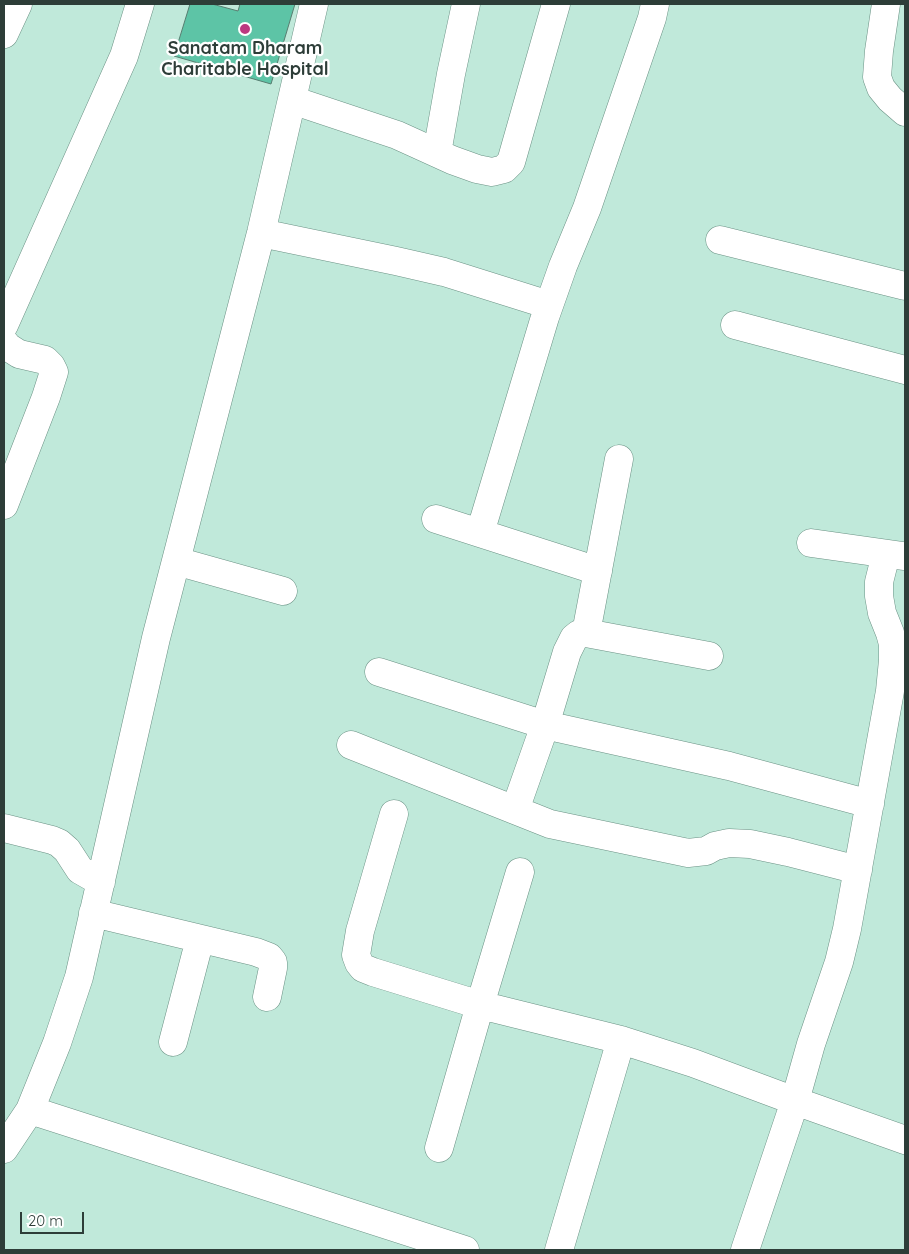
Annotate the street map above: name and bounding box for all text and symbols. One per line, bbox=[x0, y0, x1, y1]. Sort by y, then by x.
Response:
marker: Sanatam Dharam Charitable Hospital bbox=[238, 22, 252, 36]
place label: Sanatam Dharam Charitable Hospital bbox=[161, 38, 329, 80]
scale bar bbox=[22, 1202, 86, 1234]
text: 20 m bbox=[28, 1211, 63, 1230]

